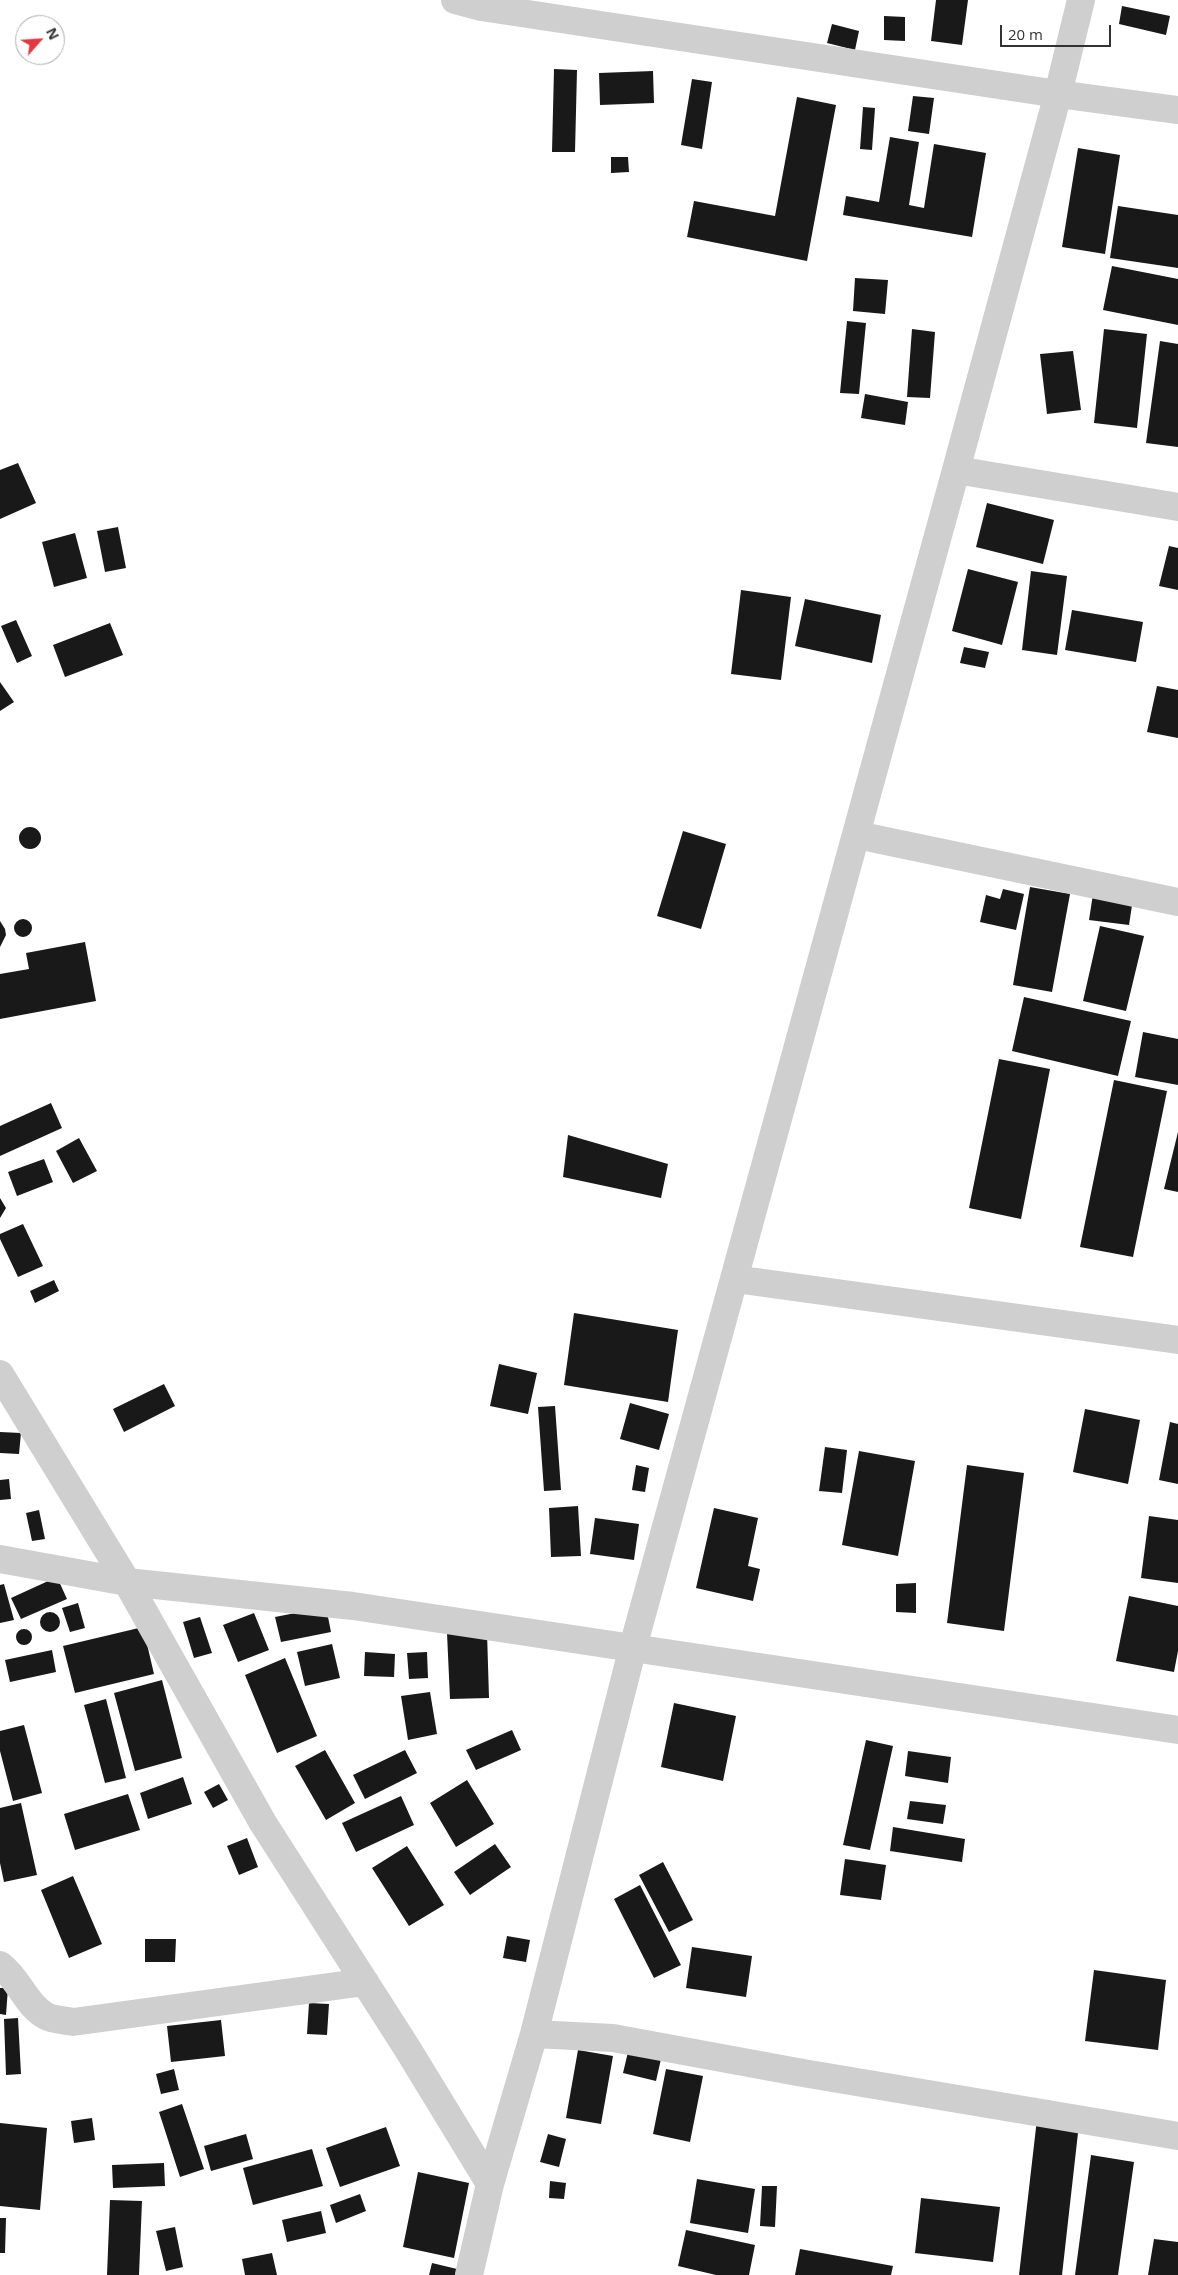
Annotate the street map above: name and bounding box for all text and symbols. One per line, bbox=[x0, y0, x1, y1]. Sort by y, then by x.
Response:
north arrow bbox=[15, 15, 65, 65]
scale bar bbox=[1003, 15, 1114, 47]
text: N bbox=[42, 24, 64, 43]
text: 20 m bbox=[1008, 24, 1043, 44]

